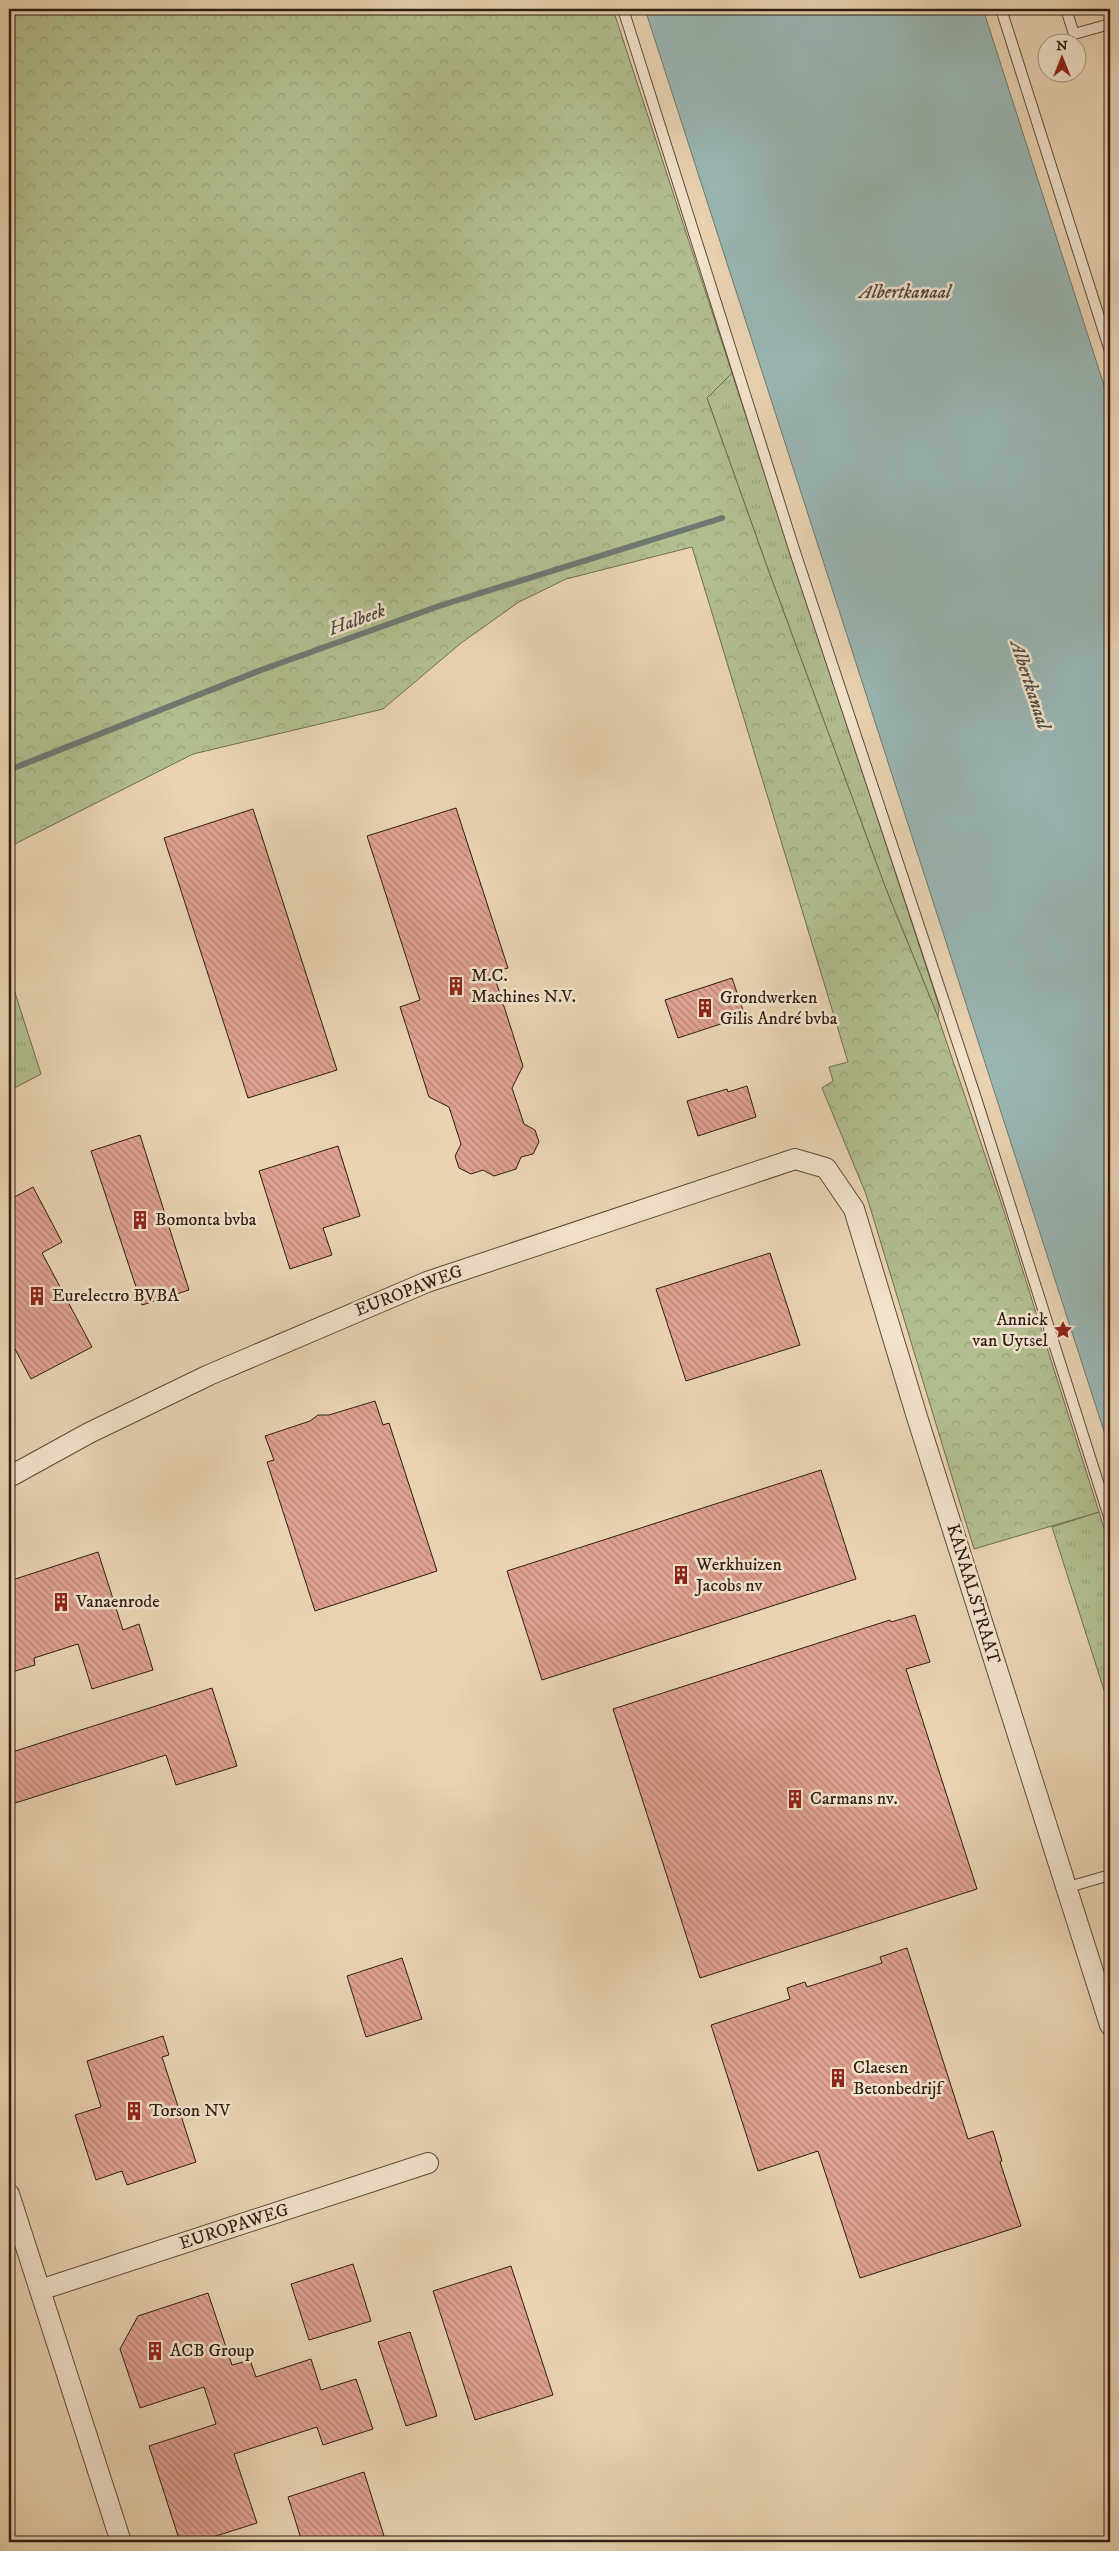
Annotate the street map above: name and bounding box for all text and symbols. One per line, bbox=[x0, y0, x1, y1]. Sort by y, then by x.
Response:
north arrow bbox=[1036, 32, 1086, 82]
text: N bbox=[1056, 37, 1068, 55]
water label: Albertkanaal bbox=[857, 281, 953, 304]
water label: Halbeek bbox=[325, 599, 389, 641]
water label: Albertkanaal bbox=[1004, 636, 1056, 734]
place label: M.C. Machines N.V. bbox=[471, 965, 576, 1008]
building icon: M.C. Machines N.V. bbox=[445, 975, 467, 997]
place label: Grondwerken Gilis André bvba bbox=[720, 987, 838, 1030]
building icon: Grondwerken Gilis André bvba bbox=[694, 997, 716, 1019]
building icon: Bomonta bvba bbox=[129, 1209, 151, 1231]
place label: Bomonta bvba bbox=[155, 1209, 257, 1231]
street label: EUROPAWEG bbox=[352, 1260, 466, 1322]
building icon: Eurelectro BVBA bbox=[26, 1285, 48, 1307]
place label: Eurelectro BVBA bbox=[52, 1285, 179, 1307]
place label: Annick van Uytsel bbox=[971, 1309, 1049, 1352]
place icon: Annick van Uytsel bbox=[1052, 1319, 1074, 1341]
street label: KANAALSTRAAT bbox=[941, 1521, 1005, 1667]
place label: Werkhuizen Jacobs nv bbox=[694, 1554, 783, 1597]
building icon: Werkhuizen Jacobs nv bbox=[670, 1564, 692, 1586]
building icon: Vanaenrode bbox=[50, 1591, 72, 1613]
place label: Vanaenrode bbox=[75, 1591, 160, 1613]
building icon: Carmans nv. bbox=[784, 1788, 806, 1810]
place label: Carmans nv. bbox=[810, 1788, 898, 1810]
place label: Claesen Betonbedrijf bbox=[853, 2057, 945, 2100]
building icon: Claesen Betonbedrijf bbox=[827, 2067, 849, 2089]
building icon: Torson NV bbox=[123, 2100, 145, 2122]
place label: Torson NV bbox=[149, 2100, 231, 2122]
street label: EUROPAWEG bbox=[177, 2199, 292, 2255]
building icon: ACB Group bbox=[144, 2340, 166, 2362]
place label: ACB Group bbox=[170, 2340, 254, 2362]

